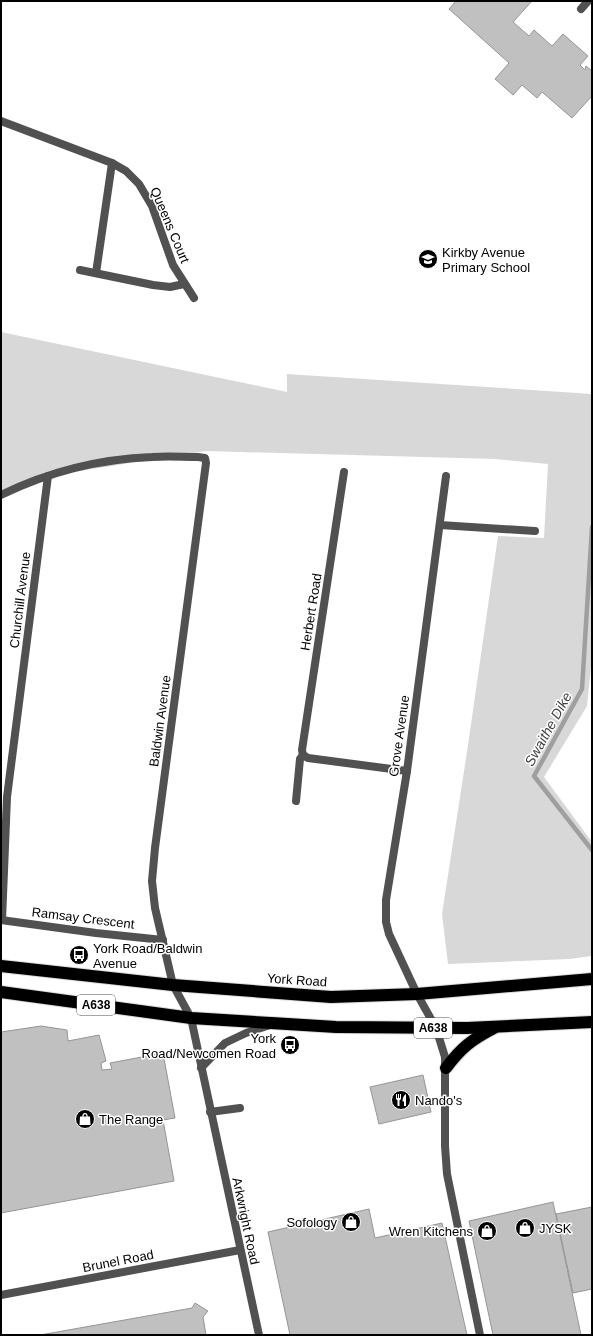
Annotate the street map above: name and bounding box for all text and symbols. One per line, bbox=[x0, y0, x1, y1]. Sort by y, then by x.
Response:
street label: Queens Court bbox=[147, 185, 193, 266]
place label: Kirkby Avenue Primary School bbox=[442, 245, 530, 275]
school or university icon: Kirkby Avenue Primary School bbox=[417, 248, 439, 270]
street label: Churchill Avenue bbox=[7, 551, 33, 649]
street label: Herbert Road bbox=[297, 572, 325, 652]
street label: Baldwin Avenue bbox=[146, 674, 174, 768]
water label: Swaithe Dike bbox=[521, 689, 575, 769]
street label: Grove Avenue bbox=[386, 694, 412, 778]
street label: Ramsay Crescent bbox=[31, 904, 136, 932]
place label: York Road/Baldwin Avenue bbox=[93, 941, 202, 971]
bus stop icon: York Road/Baldwin Avenue bbox=[68, 944, 90, 966]
street label: York Road bbox=[266, 970, 328, 990]
road number: A638 bbox=[77, 995, 115, 1015]
road number: A638 bbox=[414, 1018, 452, 1038]
place label: York Road/Newcomen Road bbox=[142, 1031, 276, 1061]
bus stop icon: York Road/Newcomen Road bbox=[279, 1034, 301, 1056]
restaurant icon: Nando's bbox=[390, 1089, 412, 1111]
place label: Nando's bbox=[415, 1093, 463, 1108]
shop icon: The Range bbox=[74, 1108, 96, 1130]
place label: The Range bbox=[99, 1112, 163, 1127]
street label: Arkwright Road bbox=[229, 1176, 263, 1266]
shop icon: Sofology bbox=[340, 1211, 362, 1233]
place label: Sofology bbox=[286, 1215, 337, 1230]
shop icon: JYSK bbox=[514, 1217, 536, 1239]
shop icon: Wren Kitchens bbox=[476, 1220, 498, 1242]
place label: JYSK bbox=[539, 1221, 572, 1236]
place label: Wren Kitchens bbox=[389, 1224, 474, 1239]
street label: Brunel Road bbox=[81, 1247, 155, 1275]

